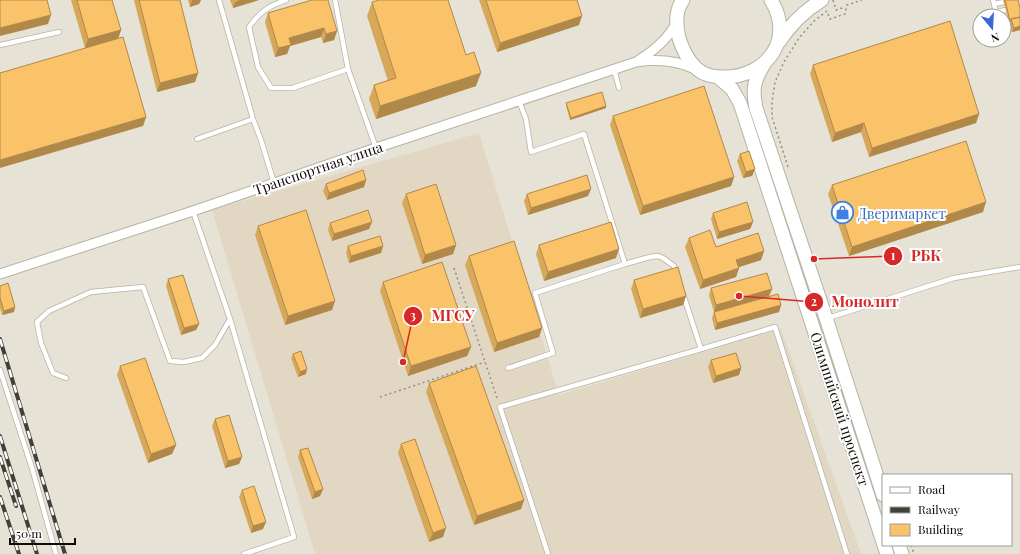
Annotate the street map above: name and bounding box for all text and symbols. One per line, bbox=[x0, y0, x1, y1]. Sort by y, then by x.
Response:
north arrow bbox=[972, 8, 1012, 48]
text: N bbox=[989, 30, 1001, 46]
street label: Транспортная улица bbox=[251, 137, 385, 199]
shop icon: Дверимаркет bbox=[830, 200, 856, 226]
place label: Дверимаркет bbox=[858, 204, 946, 223]
callout: РБК bbox=[883, 242, 949, 269]
text: РБК bbox=[911, 245, 941, 265]
text: 1 bbox=[891, 247, 896, 263]
callout: Монолит bbox=[804, 289, 907, 316]
text: Монолит bbox=[831, 291, 899, 311]
text: 2 bbox=[811, 293, 817, 309]
callout: МГСУ bbox=[403, 302, 482, 329]
text: МГСУ bbox=[432, 305, 476, 325]
text: 3 bbox=[410, 307, 416, 323]
street label: Олимпийский проспект bbox=[806, 330, 874, 489]
legend bbox=[882, 474, 1012, 546]
text: Road bbox=[918, 481, 945, 497]
text: Railway bbox=[918, 501, 960, 517]
scale bar bbox=[10, 520, 75, 546]
text: Building bbox=[918, 521, 964, 537]
text: 50 m bbox=[16, 525, 42, 541]

